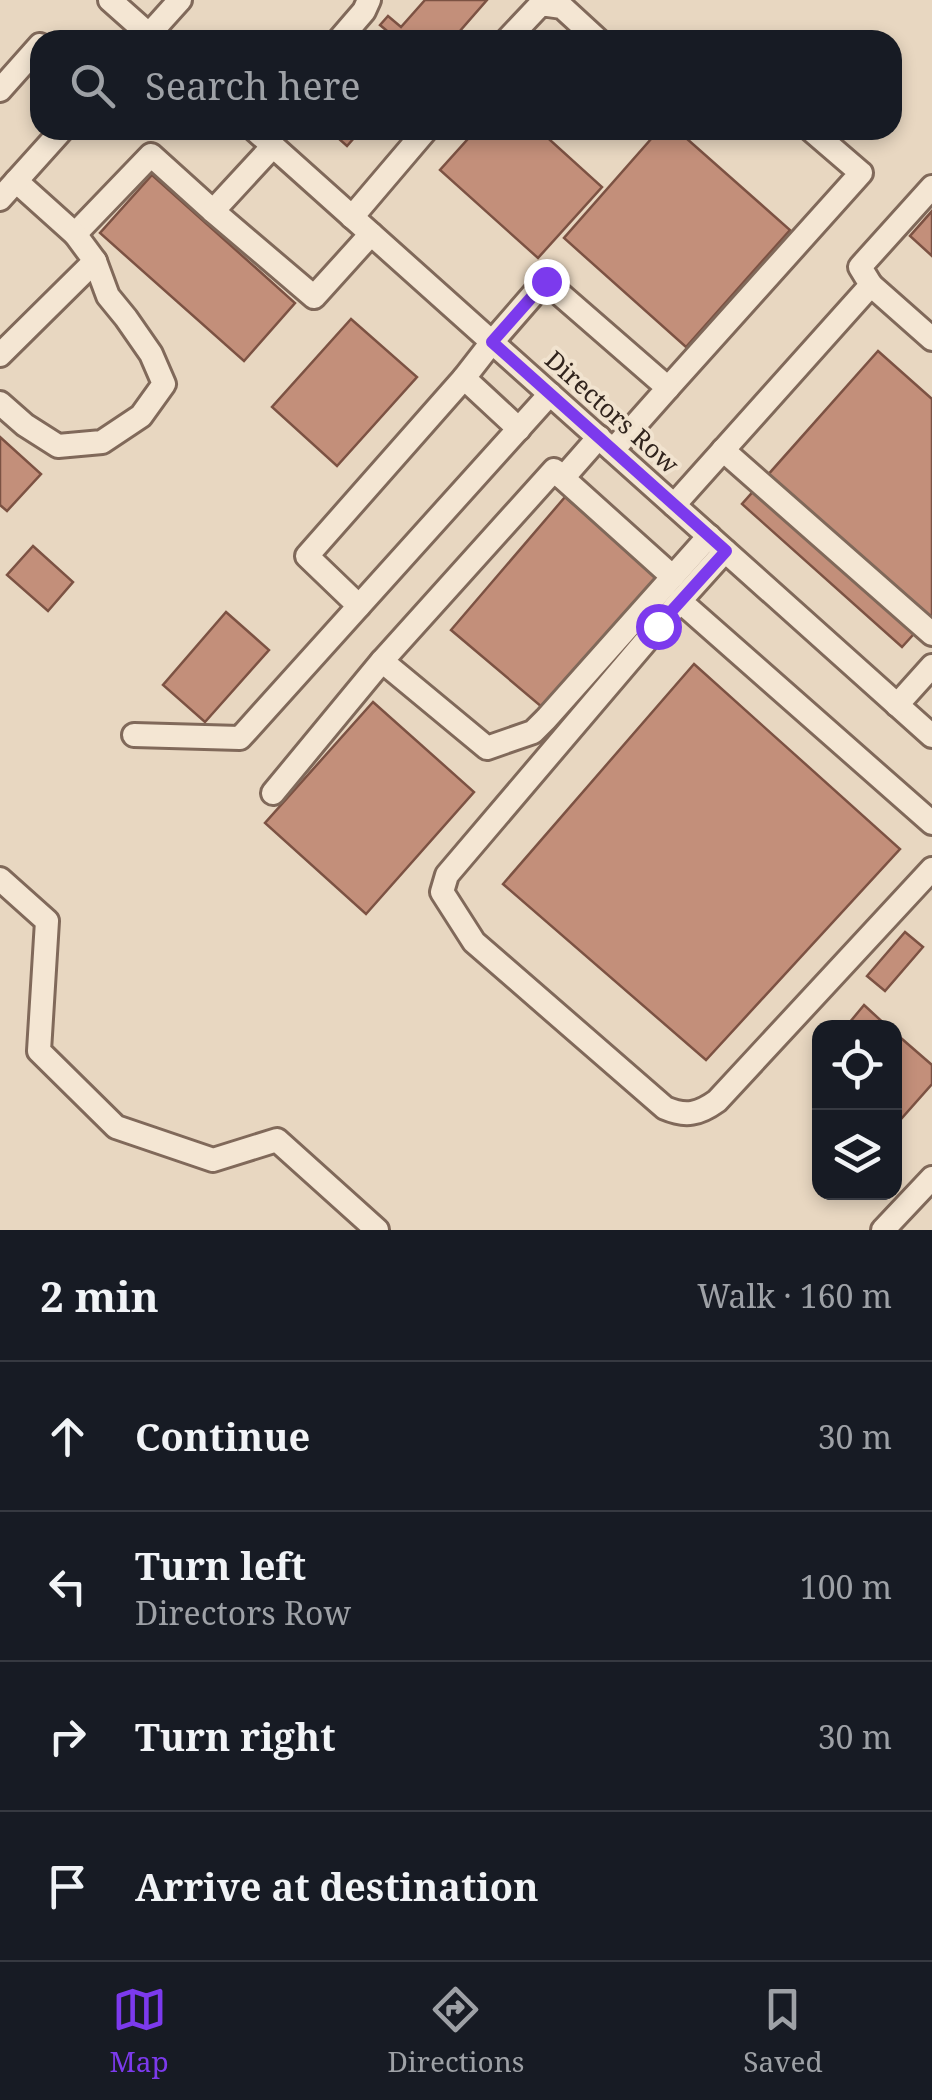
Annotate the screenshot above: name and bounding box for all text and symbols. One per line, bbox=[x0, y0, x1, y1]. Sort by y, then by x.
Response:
search box bbox=[30, 30, 902, 140]
icon: search bbox=[65, 58, 120, 113]
text: Search here bbox=[145, 59, 361, 111]
route end bbox=[524, 259, 570, 305]
street label: Directors Row bbox=[539, 342, 687, 481]
route start bbox=[636, 604, 682, 650]
map controls bbox=[812, 1020, 902, 1200]
button: locate bbox=[812, 1020, 902, 1110]
button: layers bbox=[812, 1110, 902, 1200]
text: 2 min bbox=[40, 1267, 159, 1324]
text: Walk · 160 m bbox=[697, 1274, 892, 1317]
icon: ahead bbox=[40, 1409, 95, 1464]
text: Continue bbox=[135, 1410, 310, 1462]
text: 30 m bbox=[818, 1415, 892, 1458]
text: Turn left bbox=[135, 1539, 306, 1591]
icon: left bbox=[40, 1559, 95, 1614]
text: 100 m bbox=[800, 1565, 892, 1608]
text: Directors Row bbox=[135, 1591, 351, 1634]
icon: right bbox=[40, 1709, 95, 1764]
text: Turn right bbox=[135, 1710, 336, 1762]
text: 30 m bbox=[818, 1715, 892, 1758]
icon: arrive bbox=[40, 1859, 95, 1914]
text: Arrive at destination bbox=[135, 1860, 539, 1912]
tab: Map bbox=[109, 1982, 169, 2080]
tab: Directions bbox=[387, 1982, 524, 2080]
tab: Saved bbox=[743, 1982, 823, 2080]

